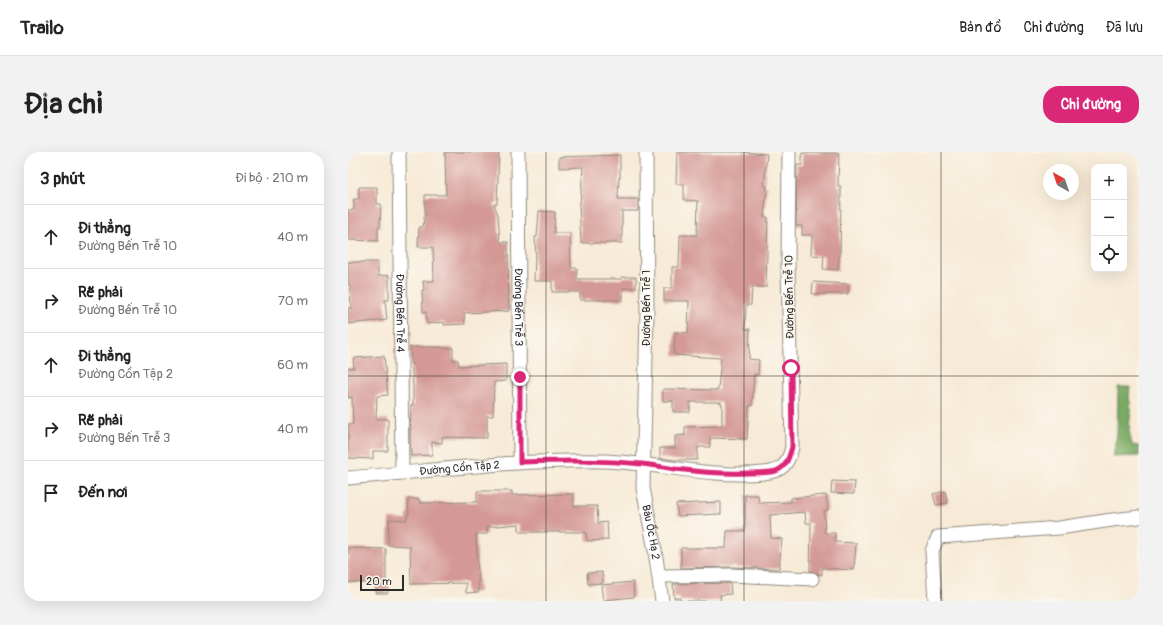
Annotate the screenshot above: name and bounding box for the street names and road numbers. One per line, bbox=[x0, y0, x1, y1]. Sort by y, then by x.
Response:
street label: Đường Bến Trễ 10 bbox=[781, 255, 797, 339]
street label: Đường Bến Trễ 3 bbox=[512, 268, 526, 346]
street label: Đường Bến Trễ 1 bbox=[639, 270, 653, 346]
street label: Đường Bến Trễ 4 bbox=[393, 274, 408, 353]
street label: Đường Cồn Tập 2 bbox=[419, 458, 500, 478]
street label: Bàu Ốc Hạ 2 bbox=[639, 504, 662, 560]

